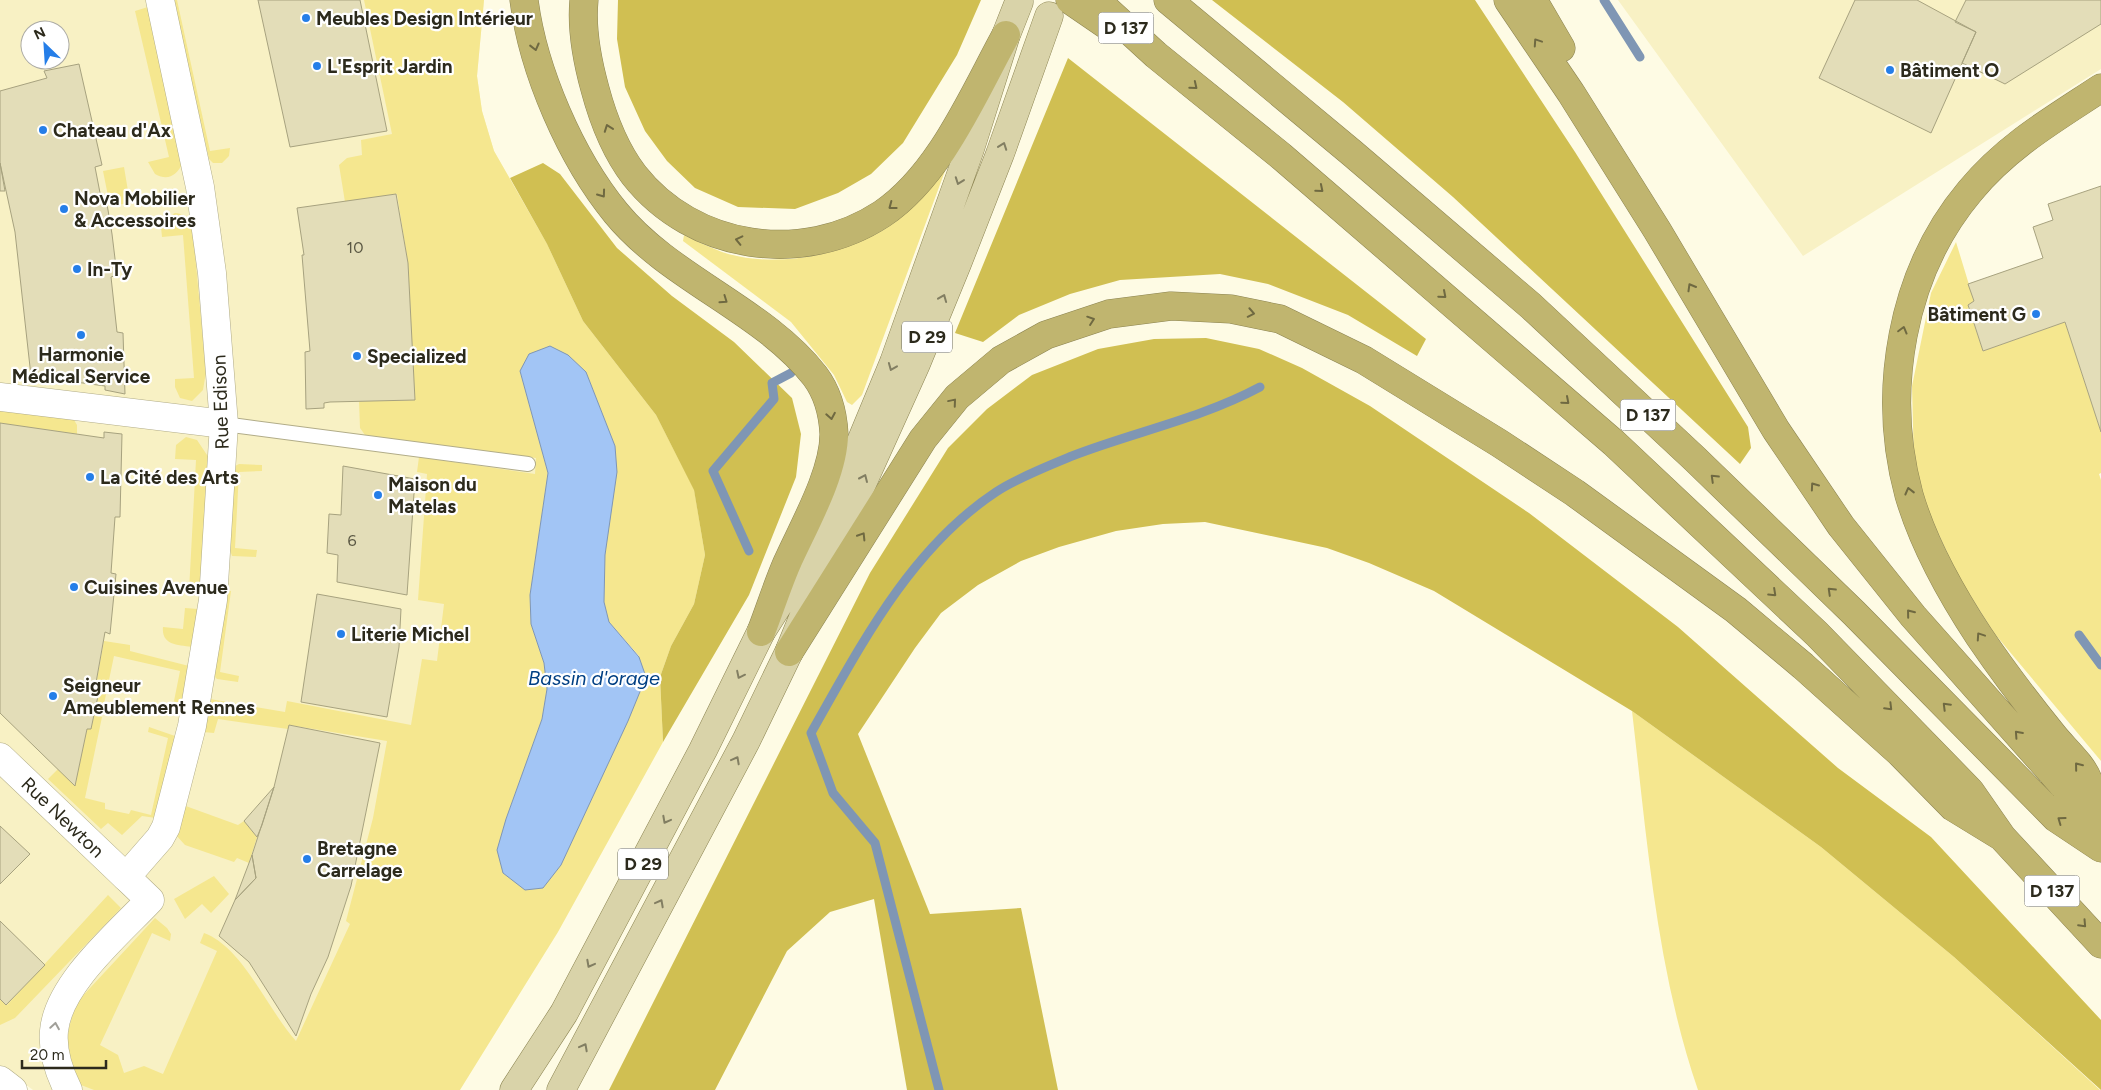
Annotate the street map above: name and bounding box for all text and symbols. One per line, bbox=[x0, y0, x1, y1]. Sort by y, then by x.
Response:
place label: Meubles Design Intérieur bbox=[316, 7, 533, 30]
marker: Meubles Design Intérieur bbox=[300, 12, 312, 24]
road number: D 137 bbox=[1098, 12, 1154, 44]
north arrow bbox=[20, 20, 70, 70]
text: N bbox=[31, 24, 48, 44]
one-way arrow bbox=[1533, 38, 1543, 47]
one-way arrow bbox=[529, 43, 540, 52]
place label: L'Esprit Jardin bbox=[327, 55, 453, 78]
place label: Bâtiment O bbox=[1900, 59, 1999, 82]
marker: L'Esprit Jardin bbox=[311, 60, 323, 72]
marker: Bâtiment O bbox=[1884, 64, 1896, 76]
one-way arrow bbox=[1188, 80, 1197, 88]
place label: Chateau d'Ax bbox=[53, 119, 171, 142]
marker: Chateau d'Ax bbox=[37, 124, 49, 136]
one-way arrow bbox=[604, 124, 614, 133]
one-way arrow bbox=[997, 143, 1007, 151]
one-way arrow bbox=[954, 177, 964, 185]
one-way arrow bbox=[1314, 183, 1323, 192]
place label: Nova Mobilier & Accessoires bbox=[74, 187, 196, 232]
one-way arrow bbox=[596, 188, 605, 198]
one-way arrow bbox=[889, 200, 898, 208]
marker: Nova Mobilier & Accessoires bbox=[58, 203, 70, 215]
one-way arrow bbox=[735, 235, 744, 246]
house number: 10 bbox=[347, 238, 363, 257]
place label: In-Ty bbox=[87, 258, 132, 281]
marker: In-Ty bbox=[71, 263, 83, 275]
one-way arrow bbox=[1687, 284, 1697, 293]
one-way arrow bbox=[1437, 289, 1446, 298]
one-way arrow bbox=[718, 294, 728, 303]
one-way arrow bbox=[937, 294, 948, 303]
place label: Bâtiment G bbox=[1928, 303, 2026, 326]
one-way arrow bbox=[1247, 307, 1256, 318]
marker: Bâtiment G bbox=[2030, 308, 2042, 320]
one-way arrow bbox=[1086, 316, 1094, 326]
road number: D 29 bbox=[902, 322, 952, 352]
one-way arrow bbox=[1897, 326, 1908, 335]
marker: Harmonie Médical Service bbox=[75, 329, 87, 341]
place label: Harmonie Médical Service bbox=[12, 343, 151, 388]
place label: Specialized bbox=[367, 345, 467, 368]
marker: Specialized bbox=[351, 350, 363, 362]
street label: Rue Edison bbox=[207, 354, 234, 450]
one-way arrow bbox=[887, 362, 898, 371]
one-way arrow bbox=[1560, 395, 1569, 404]
one-way arrow bbox=[947, 399, 956, 408]
road number: D 137 bbox=[1620, 400, 1676, 430]
one-way arrow bbox=[826, 412, 836, 420]
place label: La Cité des Arts bbox=[100, 466, 239, 489]
marker: La Cité des Arts bbox=[84, 471, 96, 483]
place label: Maison du Matelas bbox=[388, 473, 477, 518]
one-way arrow bbox=[859, 475, 869, 483]
one-way arrow bbox=[1711, 475, 1720, 484]
one-way arrow bbox=[1811, 482, 1820, 492]
one-way arrow bbox=[1904, 487, 1915, 496]
marker: Maison du Matelas bbox=[372, 489, 384, 501]
house number: 6 bbox=[347, 531, 357, 550]
one-way arrow bbox=[855, 533, 865, 542]
place label: Cuisines Avenue bbox=[84, 576, 228, 599]
marker: Cuisines Avenue bbox=[68, 581, 80, 593]
one-way arrow bbox=[1768, 587, 1777, 596]
one-way arrow bbox=[1828, 588, 1837, 597]
one-way arrow bbox=[1907, 609, 1916, 618]
place label: Literie Michel bbox=[351, 623, 469, 646]
marker: Literie Michel bbox=[335, 628, 347, 640]
one-way arrow bbox=[1977, 633, 1986, 642]
water label: Bassin d'orage bbox=[528, 666, 660, 690]
one-way arrow bbox=[736, 670, 746, 679]
place label: Seigneur Ameublement Rennes bbox=[63, 674, 255, 719]
marker: Seigneur Ameublement Rennes bbox=[47, 690, 59, 702]
one-way arrow bbox=[1883, 701, 1892, 710]
one-way arrow bbox=[1943, 703, 1952, 712]
one-way arrow bbox=[2015, 731, 2024, 740]
one-way arrow bbox=[730, 756, 740, 765]
one-way arrow bbox=[2075, 763, 2083, 772]
street label: Rue Newton bbox=[17, 772, 109, 862]
one-way arrow bbox=[662, 815, 672, 824]
one-way arrow bbox=[2058, 818, 2067, 826]
place label: Bretagne Carrelage bbox=[317, 837, 403, 882]
road number: D 29 bbox=[618, 849, 668, 880]
marker: Bretagne Carrelage bbox=[301, 853, 313, 865]
road number: D 137 bbox=[2024, 876, 2080, 906]
one-way arrow bbox=[654, 900, 664, 909]
one-way arrow bbox=[2077, 919, 2086, 928]
one-way arrow bbox=[586, 959, 596, 968]
one-way arrow bbox=[50, 1022, 60, 1031]
scale bar bbox=[22, 1038, 106, 1070]
one-way arrow bbox=[578, 1043, 588, 1052]
text: 20 m bbox=[30, 1046, 64, 1064]

